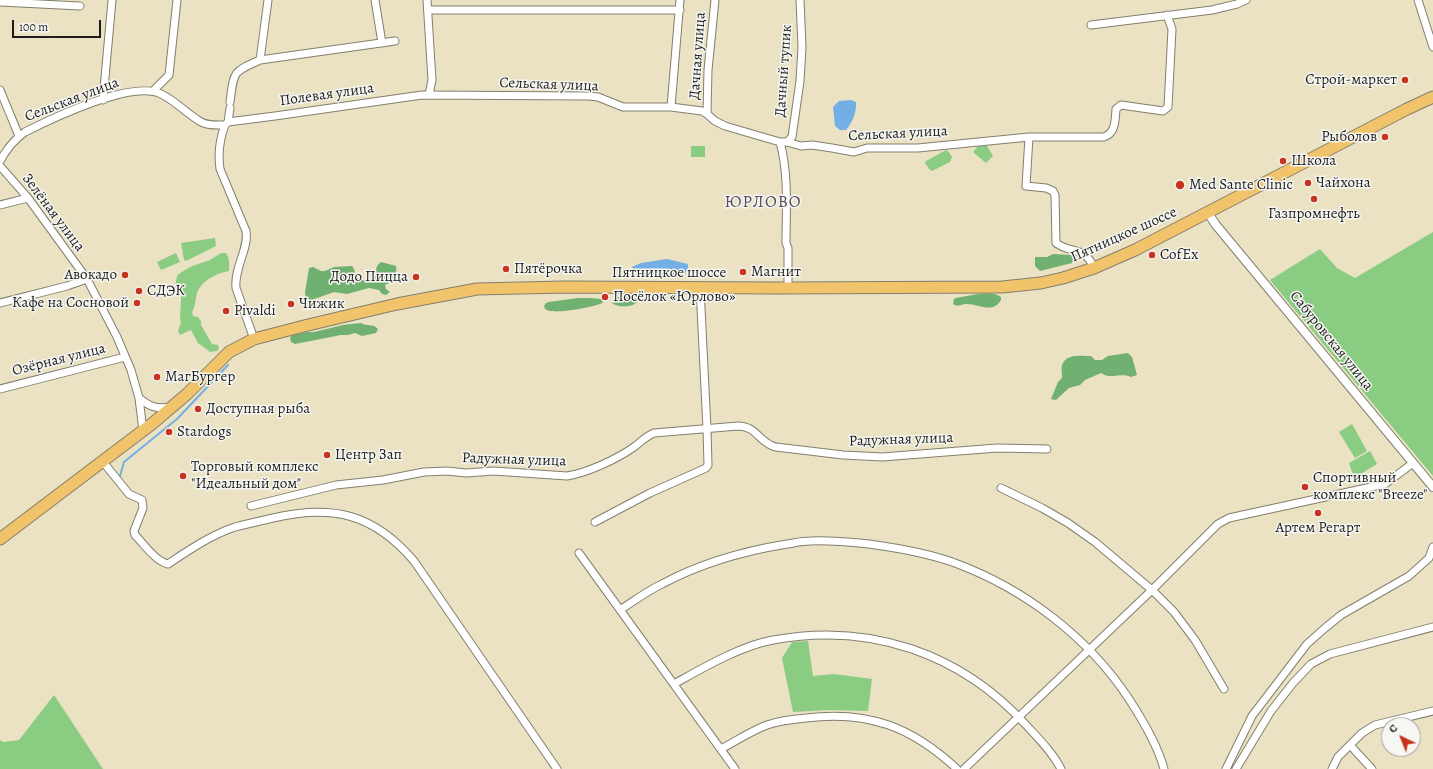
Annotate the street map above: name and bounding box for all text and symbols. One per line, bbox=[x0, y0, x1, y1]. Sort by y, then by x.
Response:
scale bar bbox=[14, 12, 103, 38]
street label: Дачная улица bbox=[686, 12, 710, 100]
text: 100 m bbox=[19, 19, 48, 35]
street label: Дачный тупик bbox=[772, 24, 796, 118]
place label: Строй-маркет bbox=[1305, 71, 1397, 89]
street label: Сельская улица bbox=[22, 74, 122, 126]
street label: Сельская улица bbox=[499, 74, 599, 96]
marker: Строй-маркет bbox=[1400, 75, 1410, 85]
street label: Полевая улица bbox=[279, 79, 375, 111]
street label: Сельская улица bbox=[848, 122, 948, 146]
place label: Рыболов bbox=[1321, 128, 1377, 146]
marker: Рыболов bbox=[1380, 132, 1390, 142]
place label: Школа bbox=[1291, 152, 1336, 170]
marker: Школа bbox=[1278, 156, 1288, 166]
street label: Зелёная улица bbox=[18, 170, 88, 256]
place label: Чайхона bbox=[1316, 174, 1371, 192]
place label: Med Sante Clinic bbox=[1189, 176, 1293, 194]
marker: Чайхона bbox=[1303, 178, 1313, 188]
marker: Med Sante Clinic bbox=[1174, 179, 1186, 191]
district label: ЮРЛОВО bbox=[724, 193, 802, 213]
marker: Газпромнефть bbox=[1309, 194, 1319, 204]
street label: Пятницкое шоссе bbox=[1068, 203, 1180, 267]
place label: Газпромнефть bbox=[1268, 205, 1360, 223]
place label: CofEx bbox=[1160, 246, 1198, 264]
marker: CofEx bbox=[1147, 250, 1157, 260]
place label: Пятёрочка bbox=[514, 260, 582, 278]
place label: Магнит bbox=[751, 263, 801, 281]
marker: Пятёрочка bbox=[501, 264, 511, 274]
street label: Пятницкое шоссе bbox=[612, 264, 726, 282]
place label: Авокадо bbox=[64, 266, 117, 284]
marker: Магнит bbox=[738, 267, 748, 277]
place label: Додо Пицца bbox=[330, 268, 408, 286]
marker: Авокадо bbox=[120, 270, 130, 280]
marker: Додо Пицца bbox=[411, 272, 421, 282]
place label: СДЭК bbox=[147, 282, 185, 300]
marker: СДЭК bbox=[134, 286, 144, 296]
place label: Посёлок «Юрлово» bbox=[613, 288, 735, 306]
street label: Сабуровская улица bbox=[1285, 288, 1377, 394]
marker: Посёлок «Юрлово» bbox=[600, 292, 610, 302]
place label: Кафе на Сосновой bbox=[12, 294, 129, 312]
place label: Чижик bbox=[299, 295, 344, 313]
marker: Кафе на Сосновой bbox=[132, 298, 142, 308]
marker: Чижик bbox=[286, 299, 296, 309]
place label: Pivaldi bbox=[234, 302, 276, 320]
marker: Pivaldi bbox=[221, 306, 231, 316]
street label: Озёрная улица bbox=[10, 340, 108, 380]
place label: МагБургер bbox=[165, 368, 235, 386]
marker: МагБургер bbox=[152, 372, 162, 382]
place label: Доступная рыба bbox=[206, 400, 310, 418]
marker: Доступная рыба bbox=[193, 404, 203, 414]
place label: Stardogs bbox=[177, 423, 232, 441]
marker: Stardogs bbox=[164, 427, 174, 437]
street label: Радужная улица bbox=[848, 429, 954, 451]
place label: Центр Зап bbox=[335, 446, 402, 464]
street label: Радужная улица bbox=[461, 449, 567, 471]
marker: Центр Зап bbox=[322, 450, 332, 460]
place label: Торговый комплекс "Идеальный дом" bbox=[191, 458, 318, 493]
place label: Спортивный комплекс "Breeze" bbox=[1313, 469, 1428, 504]
marker: Торговый комплекс "Идеальный дом" bbox=[178, 471, 188, 481]
marker: Спортивный комплекс "Breeze" bbox=[1300, 482, 1310, 492]
marker: Артем Регарт bbox=[1313, 508, 1323, 518]
place label: Артем Регарт bbox=[1275, 519, 1361, 537]
north arrow bbox=[1381, 717, 1421, 757]
text: С bbox=[1386, 721, 1401, 736]

